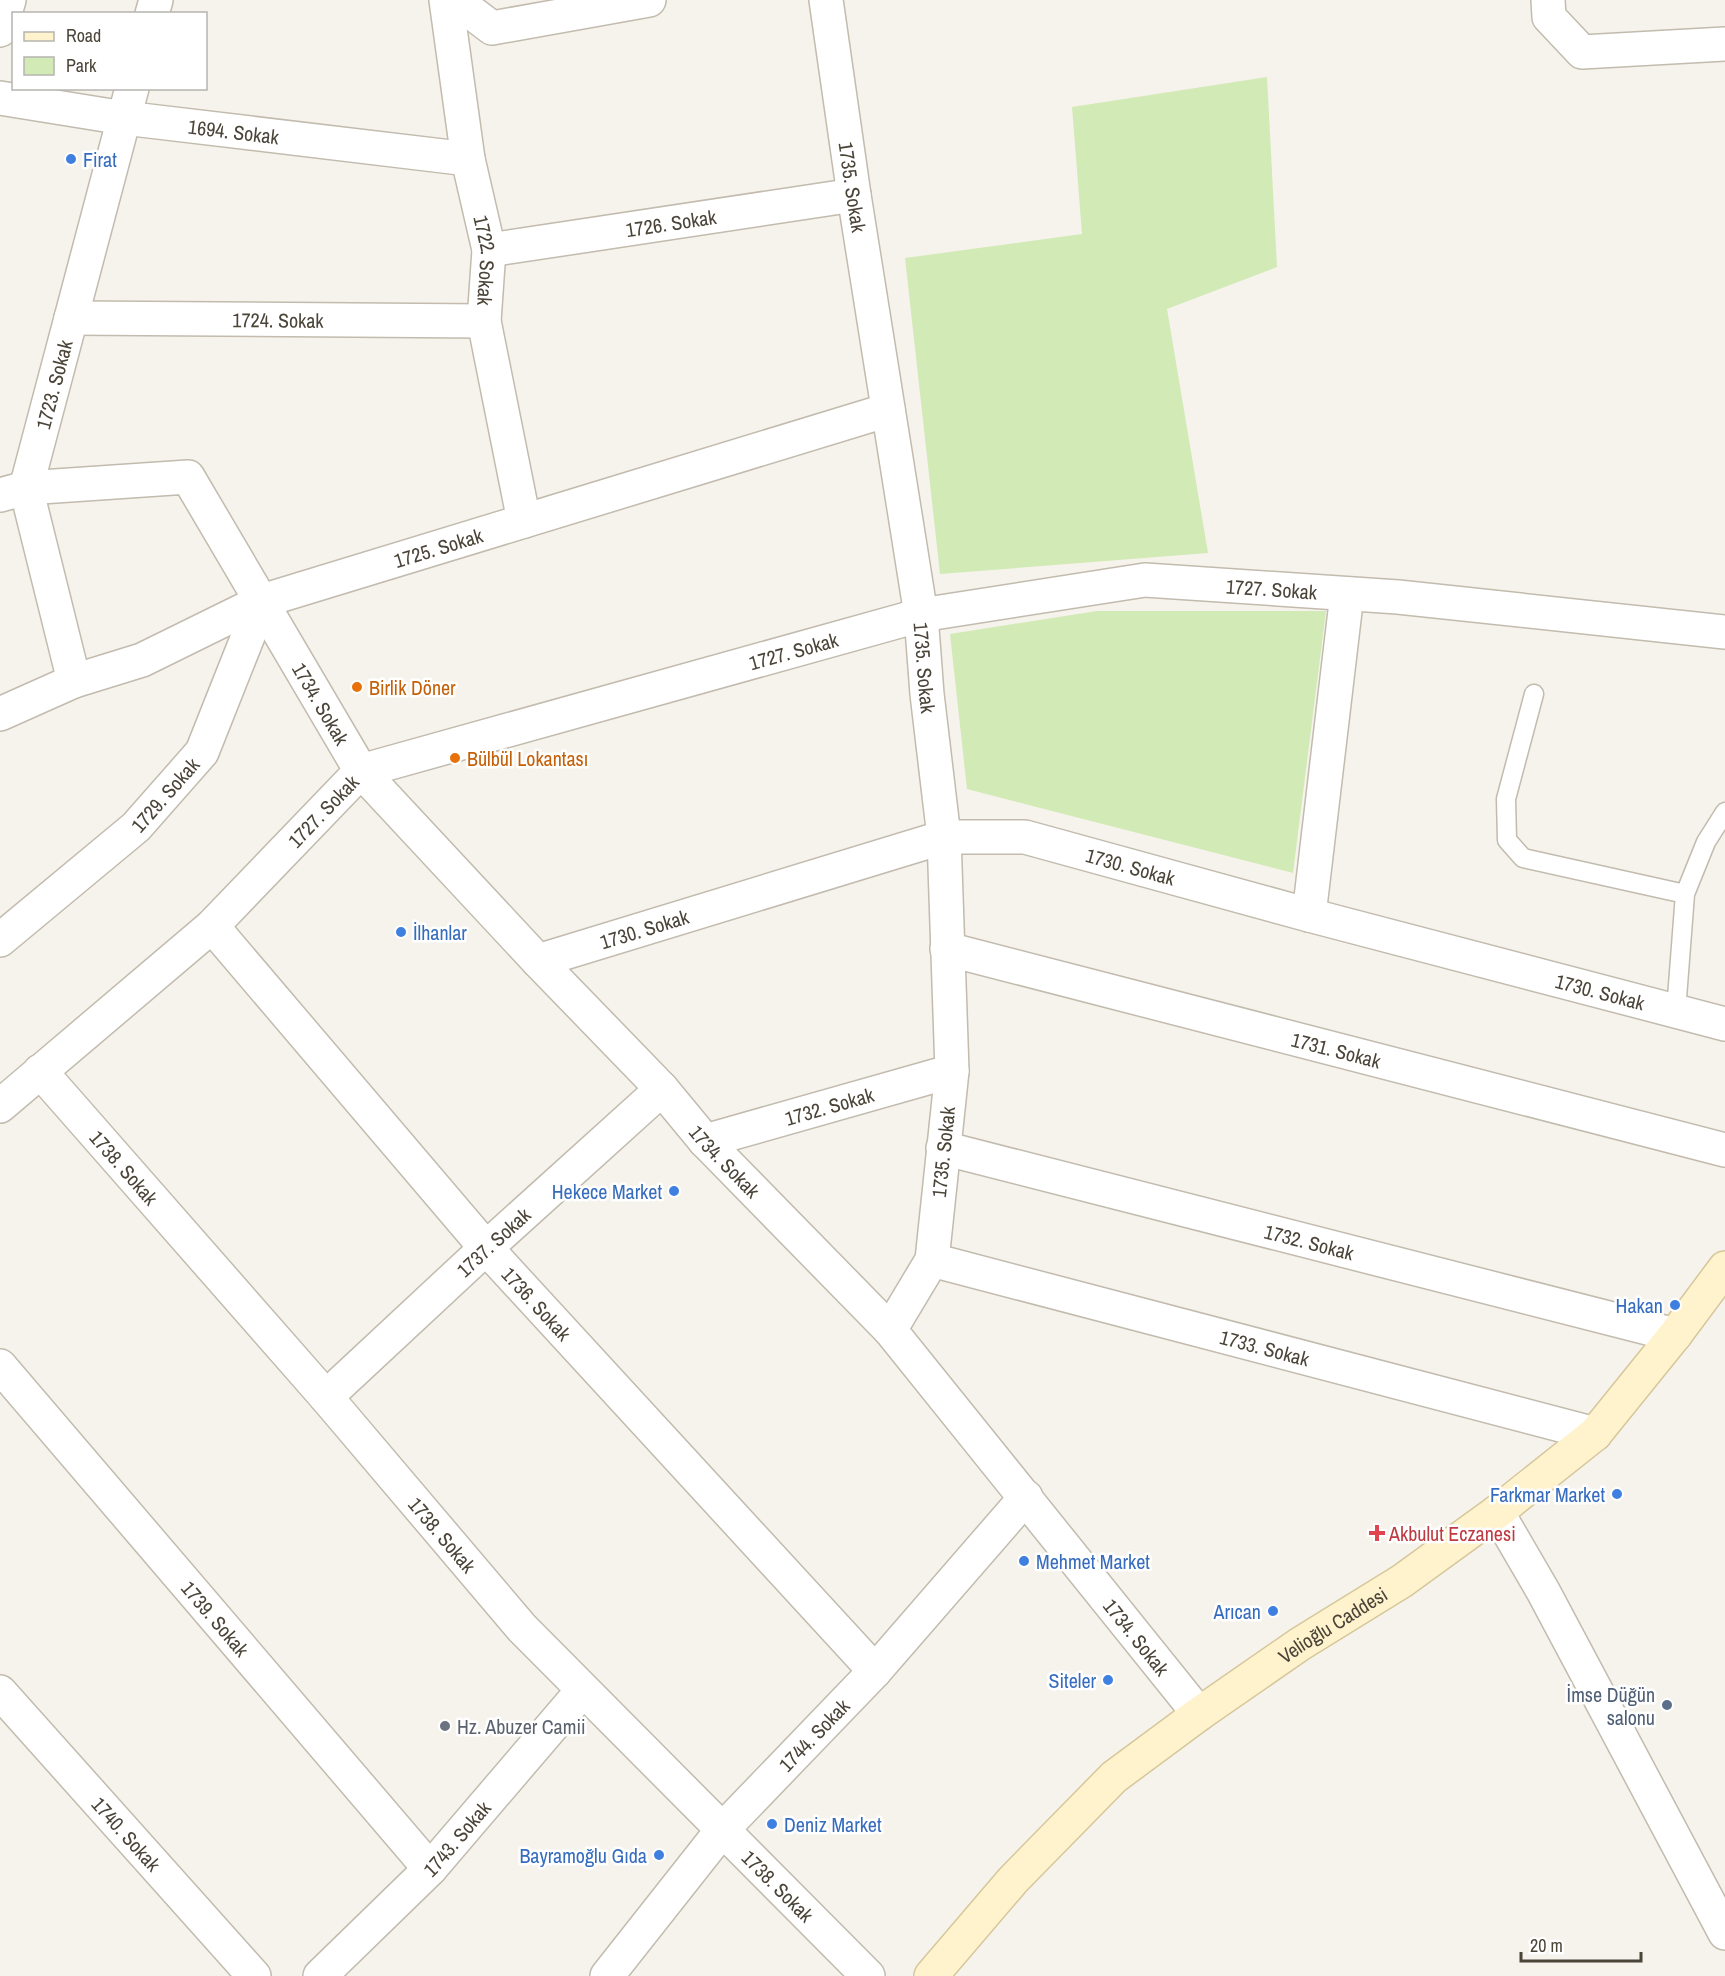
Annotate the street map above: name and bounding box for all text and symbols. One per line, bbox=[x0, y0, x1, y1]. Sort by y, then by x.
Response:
legend bbox=[12, 12, 207, 90]
text: Road bbox=[66, 23, 101, 48]
text: Park bbox=[66, 53, 97, 78]
street label: 1694. Sokak bbox=[187, 112, 281, 150]
street label: 1735. Sokak bbox=[833, 140, 873, 235]
place label: Firat bbox=[83, 146, 117, 173]
marker: Firat bbox=[64, 152, 78, 166]
street label: 1726. Sokak bbox=[624, 202, 719, 243]
street label: 1722. Sokak bbox=[468, 212, 502, 307]
street label: 1724. Sokak bbox=[232, 306, 325, 333]
street label: 1723. Sokak bbox=[29, 336, 78, 432]
street label: 1725. Sokak bbox=[391, 521, 486, 574]
street label: 1727. Sokak bbox=[1225, 572, 1319, 605]
street label: 1735. Sokak bbox=[908, 621, 943, 715]
street label: 1727. Sokak bbox=[746, 625, 842, 676]
street label: 1734. Sokak bbox=[286, 657, 356, 750]
place label: Birlik Döner bbox=[369, 674, 456, 701]
marker: Birlik Döner bbox=[350, 680, 364, 694]
place label: Bülbül Lokantası bbox=[467, 745, 588, 772]
street label: 1729. Sokak bbox=[124, 751, 205, 838]
marker: Bülbül Lokantası bbox=[448, 751, 462, 765]
street label: 1727. Sokak bbox=[281, 768, 365, 853]
street label: 1730. Sokak bbox=[1083, 841, 1179, 891]
street label: 1730. Sokak bbox=[597, 902, 692, 955]
place label: İlhanlar bbox=[413, 919, 467, 946]
marker: İlhanlar bbox=[394, 925, 408, 939]
street label: 1730. Sokak bbox=[1553, 967, 1648, 1016]
street label: 1731. Sokak bbox=[1289, 1025, 1385, 1074]
street label: 1732. Sokak bbox=[782, 1080, 877, 1131]
street label: 1735. Sokak bbox=[925, 1104, 961, 1199]
street label: 1734. Sokak bbox=[684, 1119, 767, 1204]
street label: 1738. Sokak bbox=[84, 1124, 165, 1211]
place label: Hekece Market bbox=[552, 1178, 662, 1205]
marker: Hekece Market bbox=[667, 1184, 681, 1198]
street label: 1737. Sokak bbox=[450, 1201, 536, 1283]
street label: 1732. Sokak bbox=[1262, 1217, 1358, 1266]
street label: 1736. Sokak bbox=[496, 1261, 578, 1347]
place label: Hakan bbox=[1616, 1292, 1663, 1319]
marker: Hakan bbox=[1668, 1298, 1682, 1312]
street label: 1733. Sokak bbox=[1217, 1323, 1313, 1372]
place label: Farkmar Market bbox=[1490, 1481, 1605, 1508]
marker: Farkmar Market bbox=[1610, 1487, 1624, 1501]
street label: 1738. Sokak bbox=[403, 1491, 483, 1579]
place label: Akbulut Eczanesi bbox=[1388, 1520, 1516, 1547]
marker: Akbulut Eczanesi bbox=[1370, 1526, 1384, 1540]
place label: Mehmet Market bbox=[1036, 1548, 1150, 1575]
marker: Mehmet Market bbox=[1017, 1554, 1031, 1568]
street label: 1739. Sokak bbox=[176, 1575, 256, 1662]
street label: Velioğlu Caddesi bbox=[1272, 1580, 1392, 1669]
street label: 1734. Sokak bbox=[1098, 1593, 1176, 1681]
place label: Arıcan bbox=[1213, 1598, 1261, 1625]
marker: Arıcan bbox=[1266, 1604, 1280, 1618]
place label: Siteler bbox=[1049, 1667, 1097, 1694]
marker: Siteler bbox=[1101, 1673, 1115, 1687]
place label: İmse Düğün salonu bbox=[1567, 1681, 1655, 1731]
street label: 1744. Sokak bbox=[772, 1692, 856, 1777]
marker: İmse Düğün salonu bbox=[1660, 1698, 1674, 1712]
place label: Hz. Abuzer Camii bbox=[457, 1713, 586, 1740]
marker: Hz. Abuzer Camii bbox=[438, 1719, 452, 1733]
street label: 1740. Sokak bbox=[86, 1791, 168, 1877]
street label: 1743. Sokak bbox=[417, 1794, 497, 1882]
place label: Deniz Market bbox=[784, 1811, 882, 1838]
marker: Deniz Market bbox=[765, 1817, 779, 1831]
place label: Bayramoğlu Gıda bbox=[519, 1842, 647, 1869]
street label: 1738. Sokak bbox=[736, 1844, 821, 1928]
marker: Bayramoğlu Gıda bbox=[652, 1848, 666, 1862]
scale bar bbox=[1521, 1925, 1641, 1963]
text: 20 m bbox=[1530, 1933, 1563, 1958]

